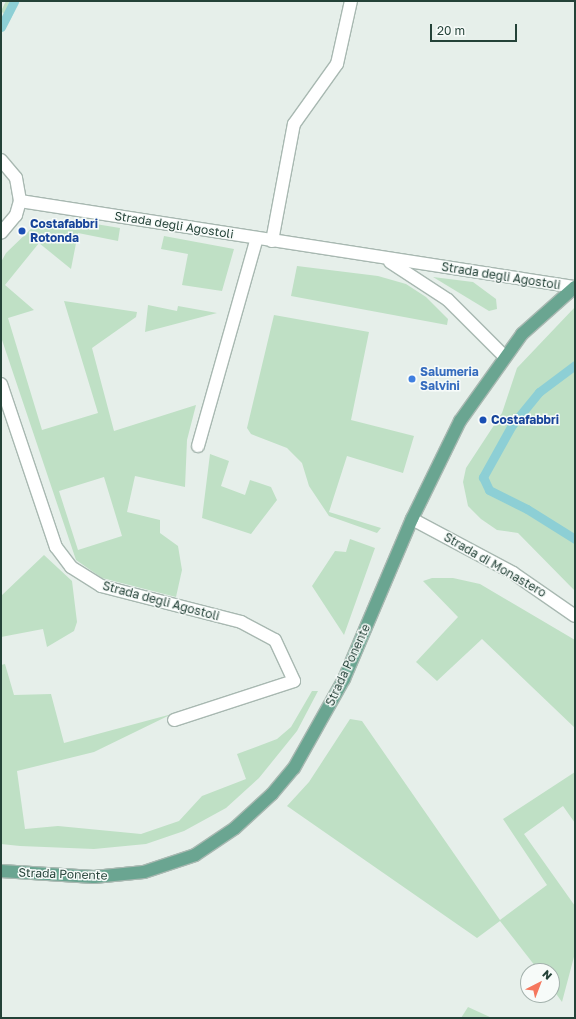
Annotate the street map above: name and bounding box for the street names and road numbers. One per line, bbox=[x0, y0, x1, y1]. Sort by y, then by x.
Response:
street label: Strada degli Agostoli bbox=[113, 208, 235, 242]
street label: Strada degli Agostoli bbox=[440, 259, 562, 293]
street label: Strada di Monastero bbox=[441, 530, 549, 600]
street label: Strada degli Agostoli bbox=[101, 578, 221, 624]
street label: Strada Ponente bbox=[323, 622, 373, 708]
street label: Strada Ponente bbox=[18, 865, 108, 883]

